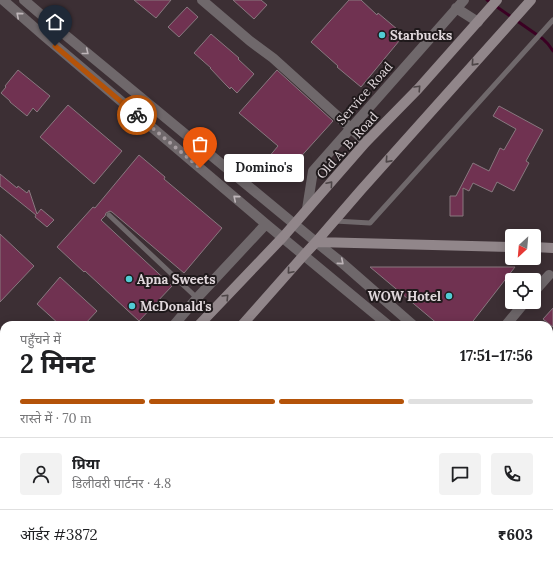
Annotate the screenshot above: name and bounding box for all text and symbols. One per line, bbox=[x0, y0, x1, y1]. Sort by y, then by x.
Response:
pin bbox=[38, 5, 72, 46]
icon: home bbox=[44, 11, 66, 33]
one-way arrow bbox=[17, 12, 24, 19]
place label: Starbucks bbox=[390, 27, 452, 44]
marker: Starbucks bbox=[377, 30, 387, 40]
one-way arrow bbox=[82, 48, 89, 55]
street label: Service Road bbox=[332, 58, 396, 128]
one-way arrow bbox=[472, 58, 479, 66]
one-way arrow bbox=[413, 85, 421, 93]
courier bbox=[117, 95, 157, 135]
icon: bike bbox=[126, 104, 148, 126]
street label: Old A. B. Road bbox=[313, 108, 382, 182]
pin bbox=[183, 127, 217, 168]
icon: bag bbox=[189, 133, 211, 155]
callout: Domino's bbox=[224, 154, 304, 182]
one-way arrow bbox=[385, 155, 392, 163]
text: Domino's bbox=[235, 159, 293, 176]
one-way arrow bbox=[325, 181, 332, 189]
one-way arrow bbox=[233, 196, 241, 203]
north arrow bbox=[505, 229, 541, 265]
map controls bbox=[505, 229, 541, 309]
one-way arrow bbox=[337, 257, 344, 264]
one-way arrow bbox=[287, 266, 294, 273]
place label: Apna Sweets bbox=[137, 271, 216, 288]
button: locate bbox=[505, 273, 541, 309]
marker: Apna Sweets bbox=[124, 274, 134, 284]
place label: WOW Hotel bbox=[368, 288, 441, 305]
marker: WOW Hotel bbox=[444, 291, 454, 301]
one-way arrow bbox=[221, 294, 229, 302]
place label: McDonald's bbox=[140, 298, 212, 315]
marker: McDonald's bbox=[127, 301, 137, 311]
text: पहुँचने में bbox=[20, 331, 61, 348]
text: 17:51–17:56 bbox=[460, 346, 533, 365]
text: 2 मिनट bbox=[20, 347, 95, 380]
text: रास्ते में · 70 m bbox=[20, 410, 92, 427]
button: person bbox=[20, 453, 62, 495]
button: chat bbox=[439, 453, 481, 495]
button: phone bbox=[491, 453, 533, 495]
text: प्रिया bbox=[72, 454, 100, 473]
text: डिलीवरी पार्टनर · 4.8 bbox=[72, 475, 171, 492]
text: ऑर्डर #3872 bbox=[20, 525, 98, 544]
text: ₹603 bbox=[498, 525, 533, 544]

